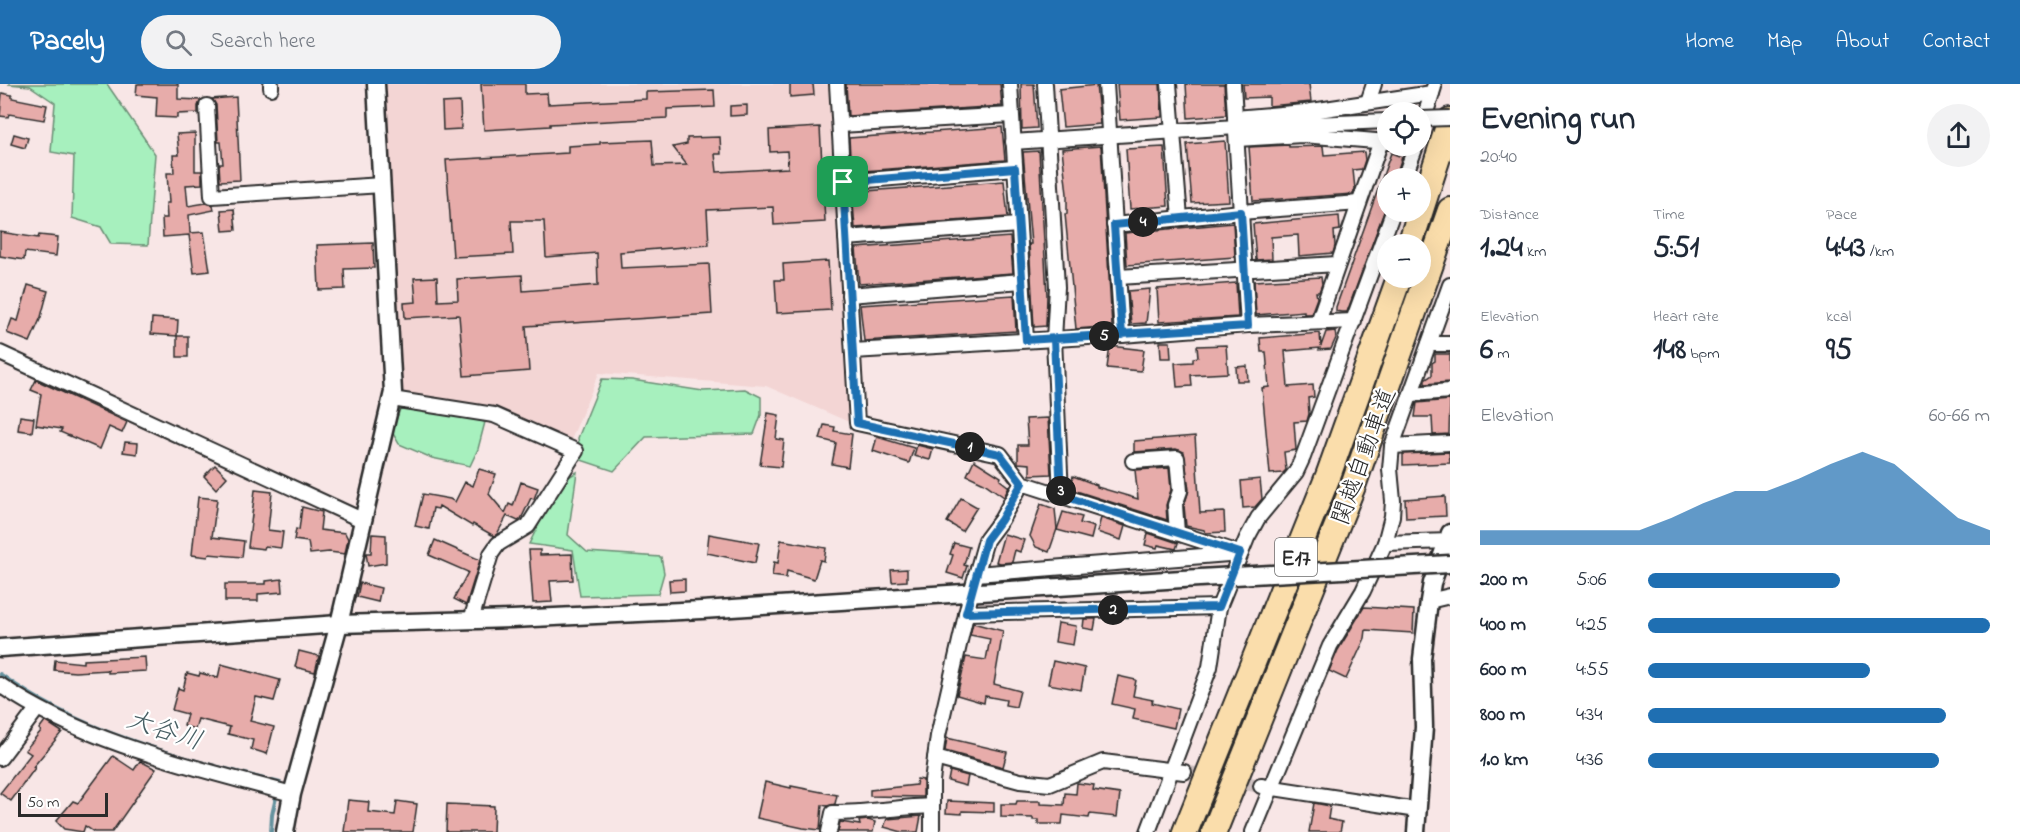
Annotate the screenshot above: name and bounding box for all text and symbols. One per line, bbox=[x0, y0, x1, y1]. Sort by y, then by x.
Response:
search box bbox=[141, 15, 561, 69]
text: Pacely bbox=[30, 22, 105, 63]
icon: search bbox=[162, 26, 195, 59]
text: Search here bbox=[210, 26, 315, 58]
text: Home bbox=[1685, 27, 1734, 57]
text: Map bbox=[1767, 27, 1802, 57]
text: About bbox=[1835, 27, 1889, 57]
text: Contact bbox=[1922, 27, 1990, 57]
text: Evening run bbox=[1480, 96, 1635, 144]
map controls bbox=[1377, 102, 1431, 288]
button: locate bbox=[1377, 102, 1431, 156]
button: share bbox=[1927, 104, 1990, 167]
text: 20:40 bbox=[1480, 143, 1517, 172]
pin bbox=[817, 156, 868, 207]
icon: arrive bbox=[826, 165, 859, 198]
button: + bbox=[1377, 168, 1431, 222]
text: Distance bbox=[1480, 203, 1539, 227]
text: Time bbox=[1653, 203, 1685, 227]
text: Pace bbox=[1826, 203, 1857, 227]
pin: 4 bbox=[1128, 207, 1158, 237]
text: 4 bbox=[1140, 210, 1146, 234]
text: 1.24 bbox=[1480, 227, 1523, 271]
text: 5:51 bbox=[1653, 227, 1699, 271]
text: 4:43 bbox=[1826, 227, 1866, 271]
button: − bbox=[1377, 234, 1431, 288]
text: km bbox=[1523, 240, 1546, 264]
text: /km bbox=[1866, 240, 1894, 264]
text: Elevation bbox=[1480, 305, 1539, 329]
text: Heart rate bbox=[1653, 305, 1719, 329]
text: kcal bbox=[1826, 305, 1851, 329]
pin: 5 bbox=[1089, 321, 1119, 351]
text: 5 bbox=[1099, 324, 1109, 348]
text: 6 bbox=[1480, 329, 1493, 373]
text: 148 bbox=[1653, 329, 1686, 373]
text: 95 bbox=[1826, 329, 1852, 373]
text: m bbox=[1493, 342, 1510, 366]
text: bpm bbox=[1686, 342, 1720, 366]
street label: 関越自動車道 bbox=[1324, 383, 1406, 530]
text: Elevation bbox=[1480, 402, 1554, 431]
text: 60–66 m bbox=[1929, 402, 1990, 431]
pin: 1 bbox=[955, 432, 985, 462]
text: 1 bbox=[967, 435, 973, 459]
pin: 3 bbox=[1046, 476, 1076, 506]
text: 3 bbox=[1058, 479, 1064, 503]
road number: E17 bbox=[1275, 538, 1317, 576]
text: 200 m bbox=[1480, 566, 1528, 595]
text: 5:06 bbox=[1576, 566, 1607, 595]
pin: 2 bbox=[1098, 595, 1128, 625]
text: 2 bbox=[1109, 598, 1117, 622]
text: 400 m bbox=[1480, 611, 1526, 640]
text: 4:25 bbox=[1576, 611, 1607, 640]
text: 600 m bbox=[1480, 656, 1527, 685]
text: 4:55 bbox=[1576, 656, 1609, 685]
text: 800 m bbox=[1480, 701, 1525, 730]
text: 4:34 bbox=[1576, 701, 1602, 730]
water label: 大谷川 bbox=[121, 702, 207, 762]
text: 1.0 km bbox=[1480, 746, 1528, 775]
text: 4:36 bbox=[1576, 746, 1603, 775]
scale bar bbox=[18, 790, 108, 818]
text: 50 m bbox=[27, 791, 59, 815]

